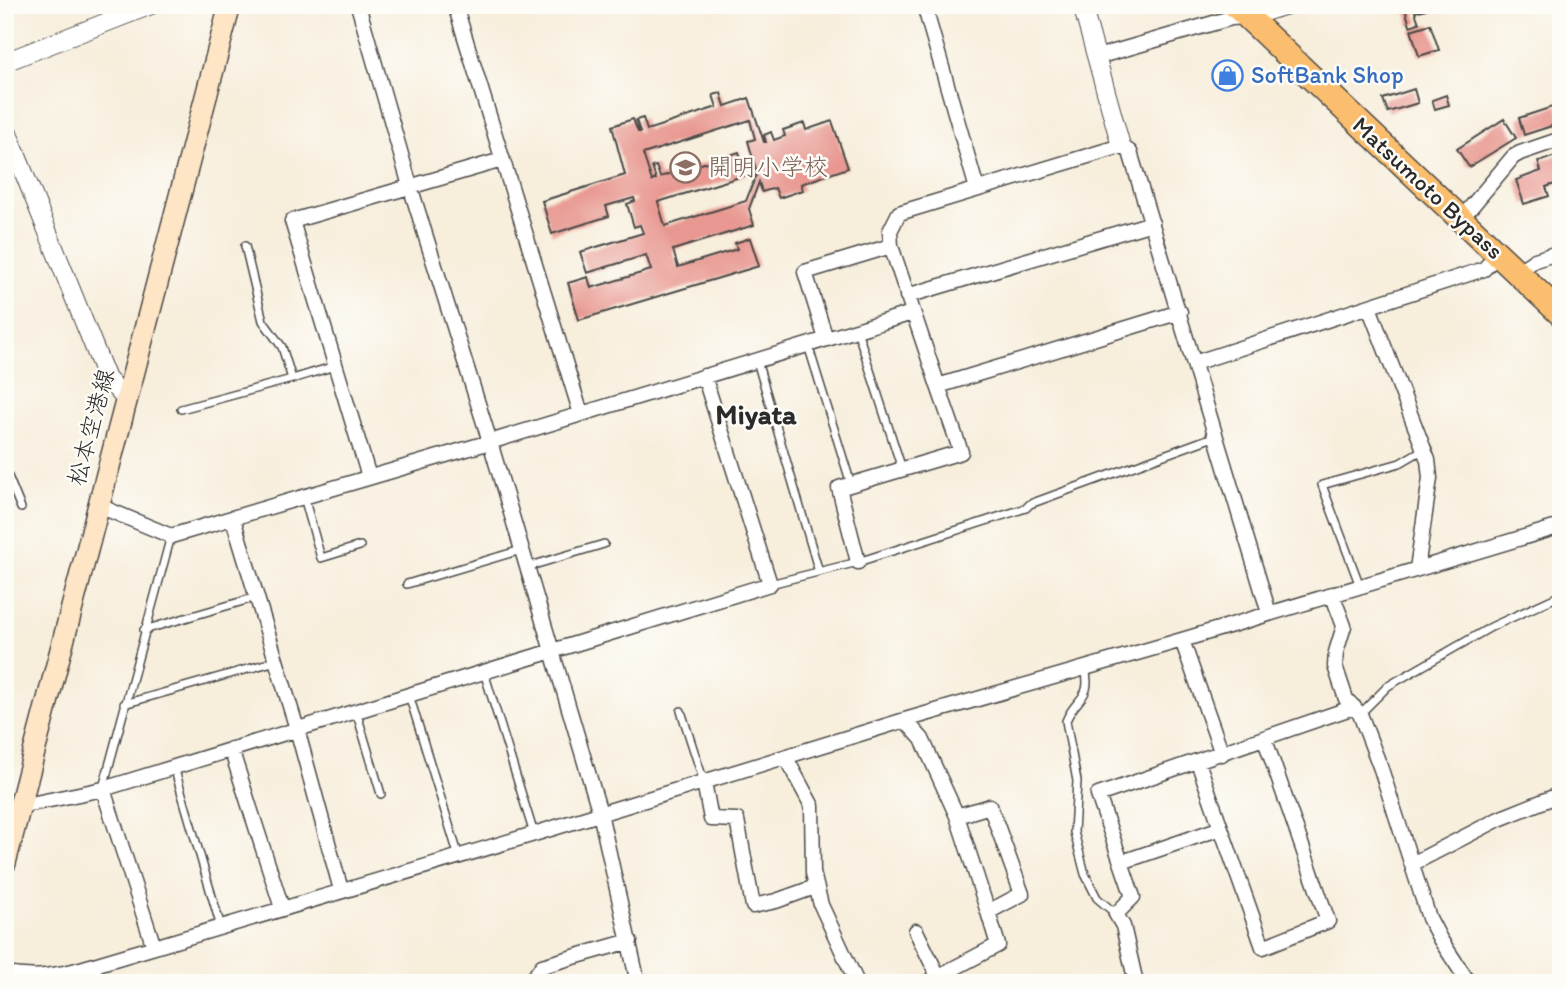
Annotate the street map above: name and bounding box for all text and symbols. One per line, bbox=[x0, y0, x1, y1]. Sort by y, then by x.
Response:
shop icon: SoftBank Shop bbox=[1211, 58, 1245, 92]
place label: SoftBank Shop bbox=[1251, 60, 1404, 89]
street label: Matsumoto Bypass bbox=[1347, 110, 1510, 265]
school or university icon: 開明小学校 bbox=[668, 150, 702, 184]
place label: 開明小学校 bbox=[708, 152, 828, 181]
street label: 松本空港線 bbox=[61, 365, 120, 489]
district label: Miyata bbox=[715, 397, 797, 431]

